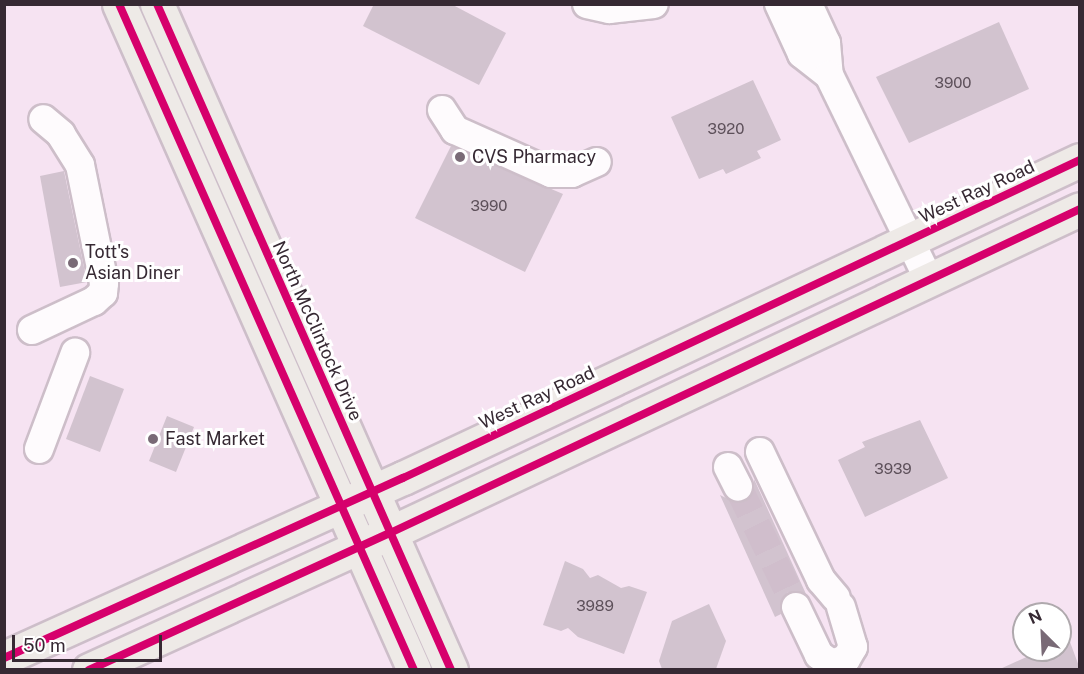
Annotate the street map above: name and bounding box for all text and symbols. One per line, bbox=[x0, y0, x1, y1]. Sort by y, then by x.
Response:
house number: 3900 bbox=[935, 74, 971, 92]
house number: 3920 bbox=[708, 120, 744, 138]
place label: CVS Pharmacy bbox=[472, 146, 596, 168]
marker: CVS Pharmacy bbox=[453, 150, 467, 164]
street label: West Ray Road bbox=[916, 156, 1038, 228]
house number: 3990 bbox=[470, 197, 508, 215]
street label: North McClintock Drive bbox=[268, 238, 366, 424]
place label: Tott's Asian Diner bbox=[85, 242, 180, 284]
marker: Tott's Asian Diner bbox=[66, 256, 80, 270]
street label: West Ray Road bbox=[476, 362, 598, 434]
place label: Fast Market bbox=[165, 428, 265, 450]
marker: Fast Market bbox=[146, 432, 160, 446]
house number: 3939 bbox=[874, 460, 912, 478]
house number: 3989 bbox=[576, 597, 614, 615]
north arrow bbox=[1012, 602, 1072, 662]
text: N bbox=[1026, 606, 1045, 628]
scale bar bbox=[15, 623, 165, 661]
text: 50 m bbox=[23, 635, 66, 656]

